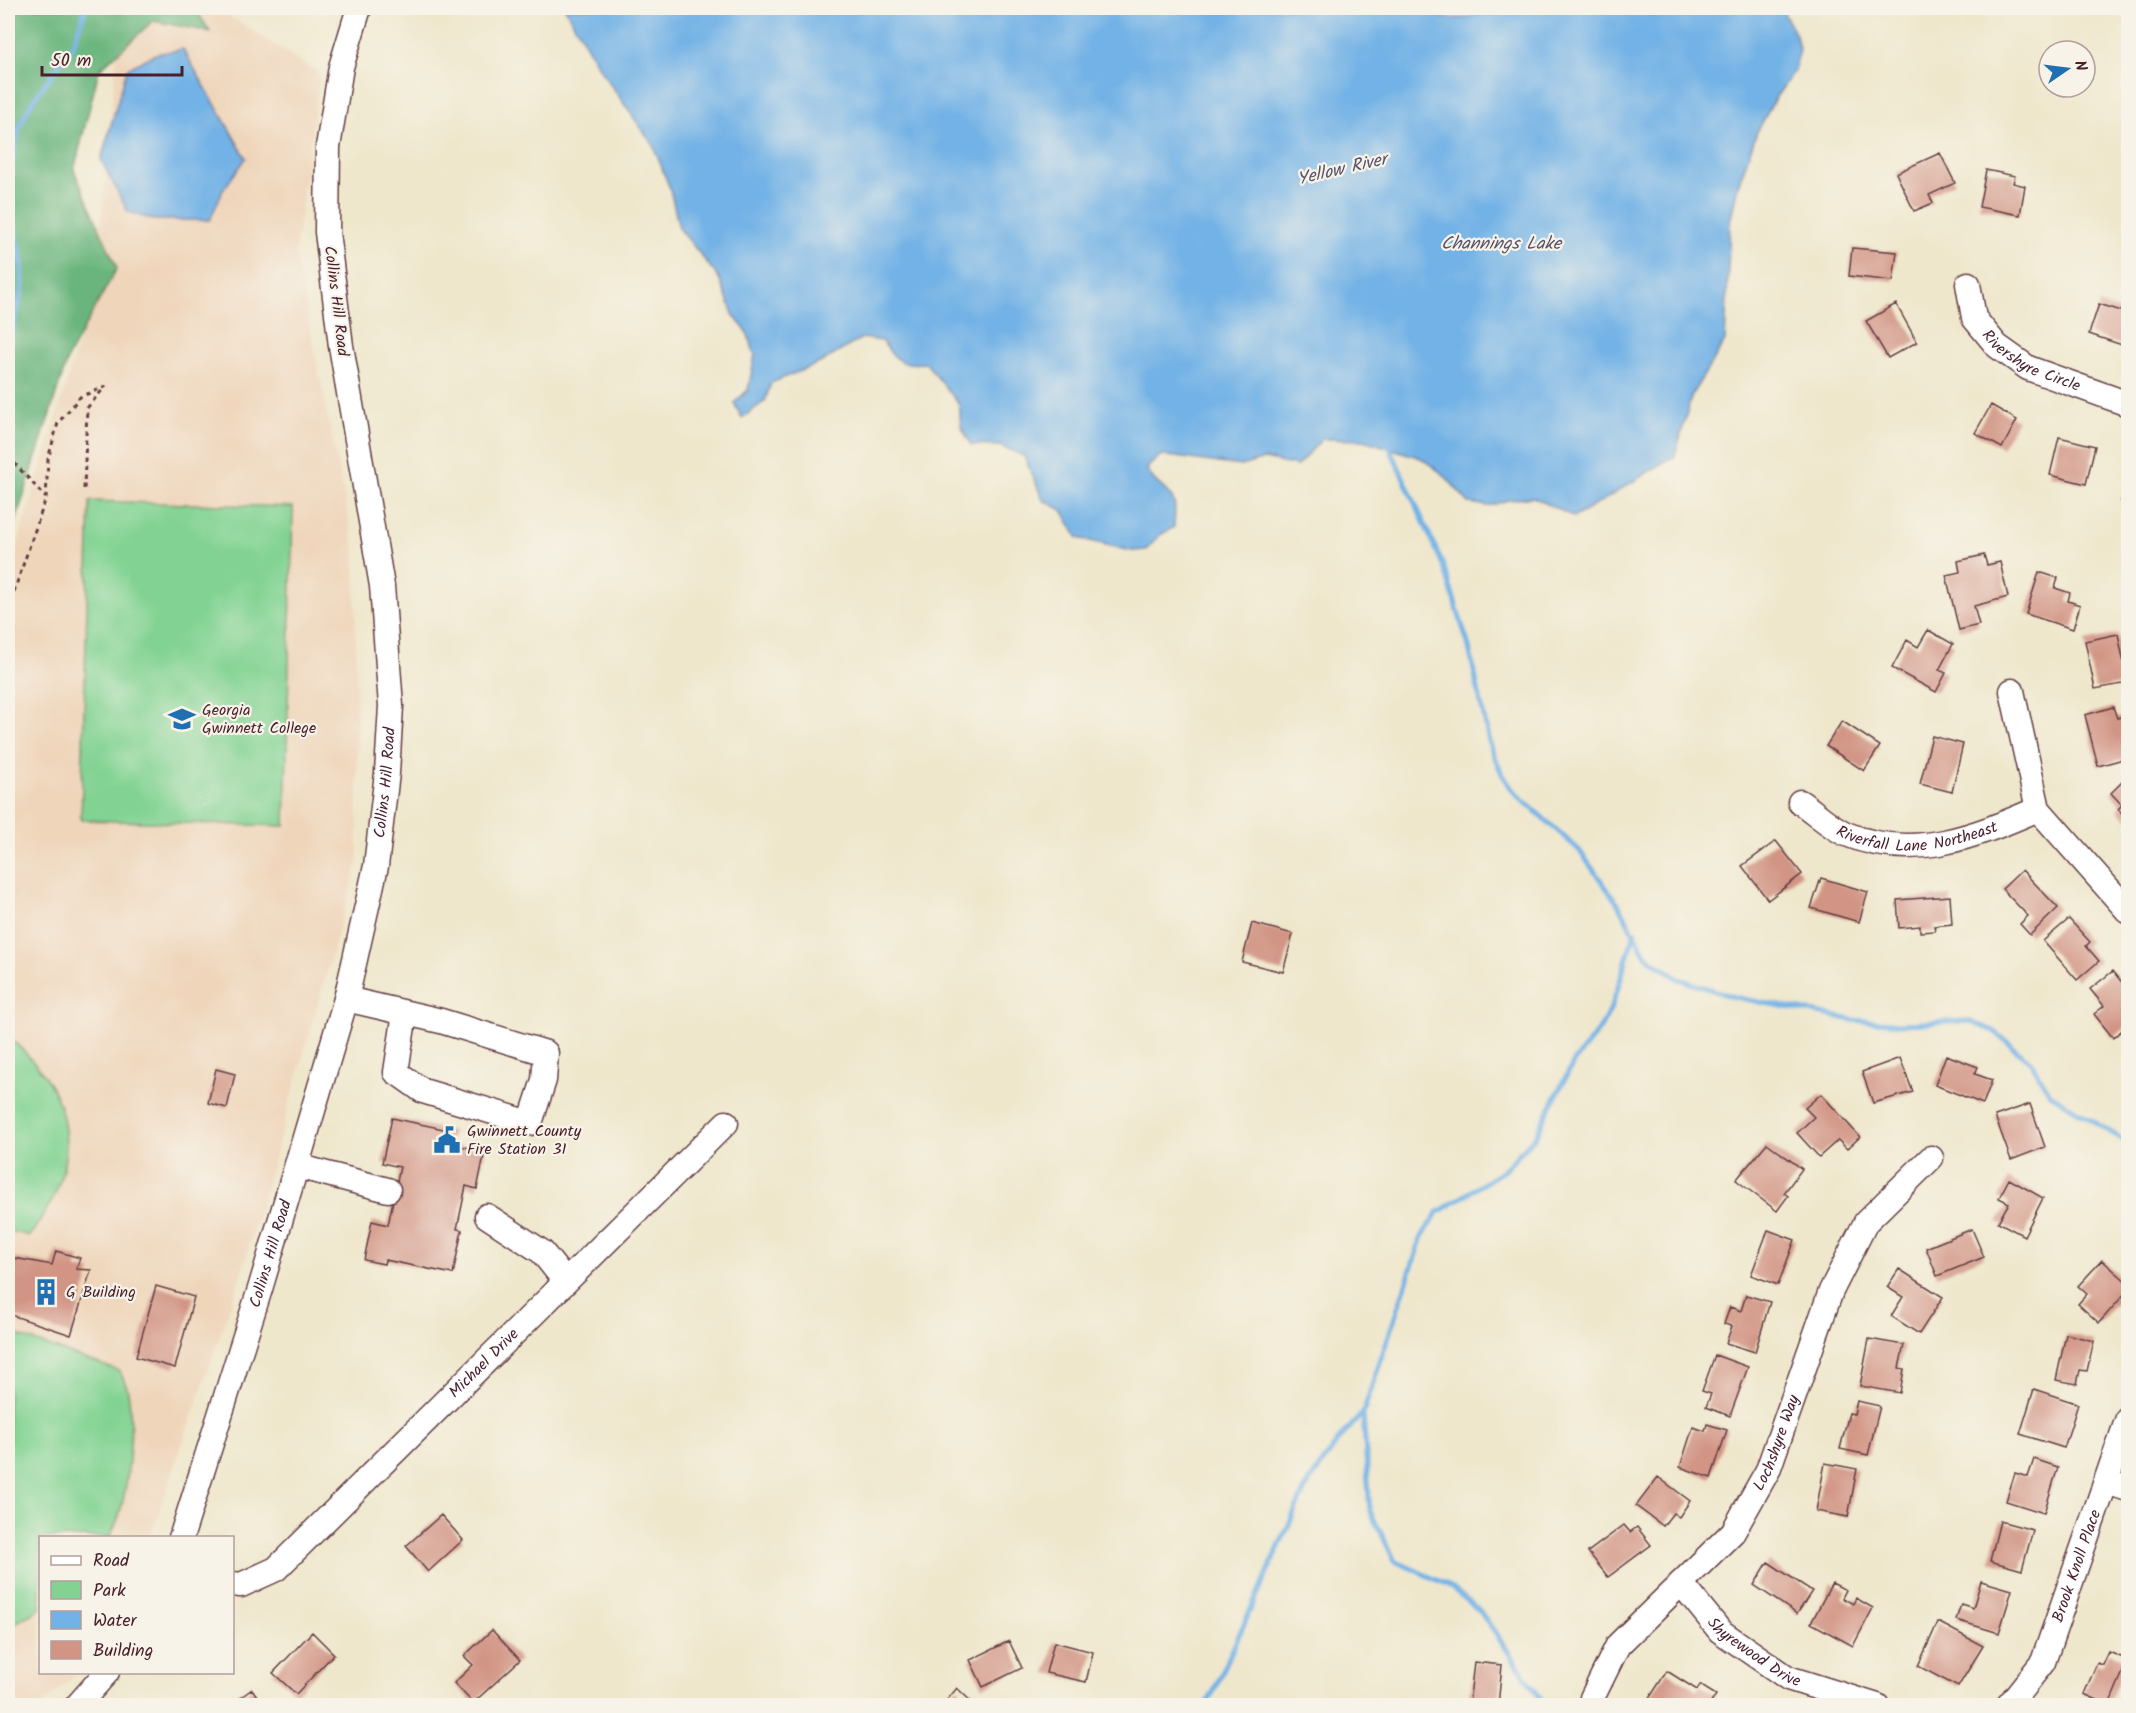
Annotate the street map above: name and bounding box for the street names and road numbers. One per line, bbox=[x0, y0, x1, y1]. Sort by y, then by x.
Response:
street label: Collins Hill Road bbox=[317, 244, 355, 359]
street label: Rivershyre Circle bbox=[1976, 324, 2084, 398]
street label: Collins Hill Road bbox=[367, 725, 402, 839]
street label: Riverfall Lane Northeast bbox=[1835, 814, 1999, 834]
street label: Collins Hill Road bbox=[242, 1196, 299, 1311]
street label: Michael Drive bbox=[443, 1322, 525, 1404]
street label: Lochshyre Way bbox=[1746, 1391, 1806, 1495]
street label: Brook Knoll Place bbox=[2045, 1506, 2108, 1626]
street label: Shyrewood Drive bbox=[1701, 1612, 1804, 1694]

